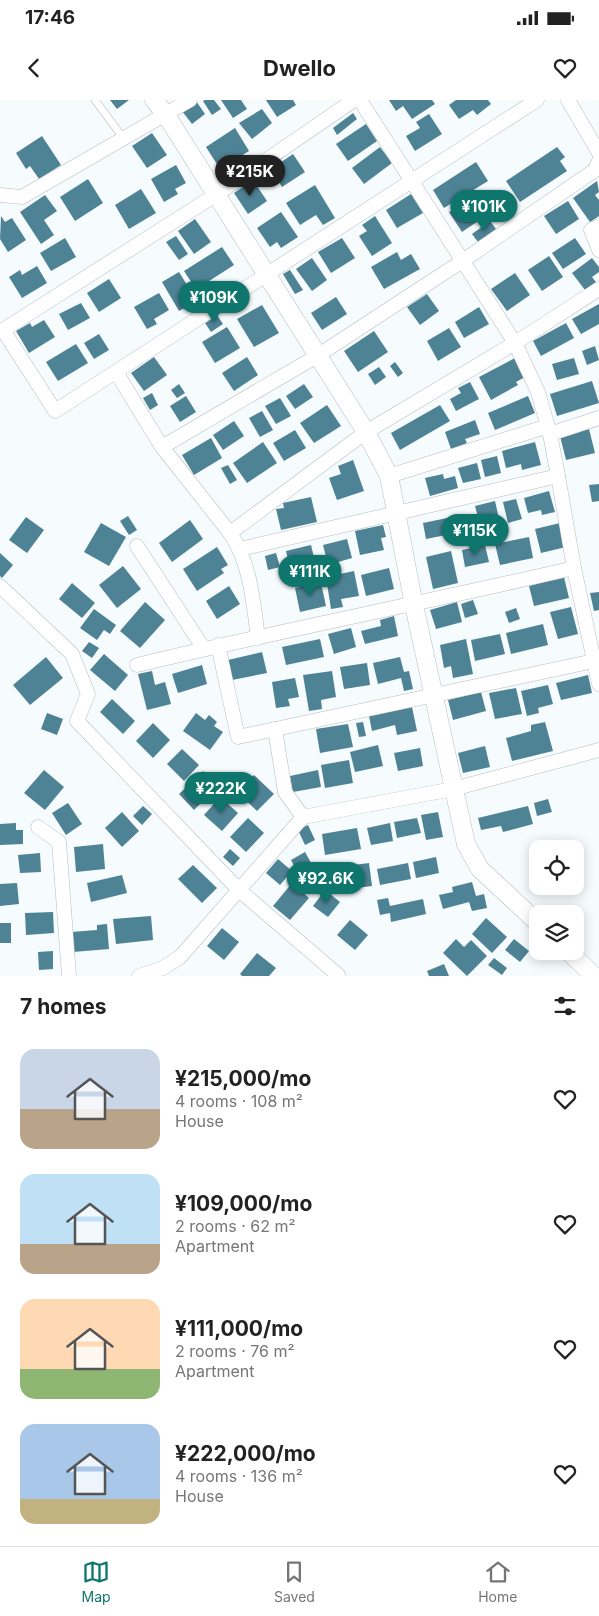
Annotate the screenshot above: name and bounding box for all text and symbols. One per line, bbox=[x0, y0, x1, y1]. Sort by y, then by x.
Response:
text: 17:46 bbox=[25, 6, 75, 29]
icon: back bbox=[20, 54, 48, 82]
icon: heart bbox=[551, 54, 579, 82]
text: Dwello bbox=[263, 55, 336, 81]
pin: ¥215K bbox=[215, 154, 285, 197]
text: ¥215K bbox=[226, 161, 274, 181]
pin: ¥101K bbox=[449, 190, 519, 232]
text: ¥101K bbox=[461, 196, 507, 216]
pin: ¥109K bbox=[179, 280, 249, 323]
text: ¥109K bbox=[190, 287, 238, 307]
pin: ¥115K bbox=[440, 514, 510, 556]
text: ¥115K bbox=[453, 520, 497, 540]
pin: ¥111K bbox=[275, 554, 345, 597]
text: ¥111K bbox=[289, 561, 331, 581]
pin: ¥222K bbox=[186, 772, 256, 814]
text: ¥222K bbox=[196, 778, 246, 798]
map controls bbox=[529, 840, 584, 960]
button: locate bbox=[529, 840, 584, 895]
pin: ¥92.6K bbox=[285, 862, 367, 904]
text: ¥92.6K bbox=[298, 868, 354, 888]
button: layers bbox=[529, 905, 584, 960]
icon: filters bbox=[551, 992, 579, 1020]
text: 7 homes bbox=[20, 994, 107, 1019]
text: ¥215,000/mo bbox=[175, 1066, 311, 1091]
icon: home bbox=[60, 1069, 120, 1129]
icon: heart bbox=[551, 1085, 579, 1113]
text: 4 rooms · 108 m² bbox=[175, 1091, 303, 1111]
text: House bbox=[175, 1111, 224, 1131]
text: ¥109,000/mo bbox=[175, 1191, 312, 1216]
icon: home bbox=[60, 1194, 120, 1254]
icon: heart bbox=[551, 1210, 579, 1238]
text: 2 rooms · 62 m² bbox=[175, 1216, 296, 1236]
text: Apartment bbox=[175, 1236, 255, 1256]
text: ¥111,000/mo bbox=[175, 1316, 303, 1341]
icon: home bbox=[60, 1319, 120, 1379]
icon: heart bbox=[551, 1335, 579, 1363]
text: 2 rooms · 76 m² bbox=[175, 1341, 295, 1361]
text: Apartment bbox=[175, 1361, 255, 1381]
text: ¥222,000/mo bbox=[175, 1441, 316, 1466]
icon: home bbox=[60, 1444, 120, 1504]
icon: heart bbox=[551, 1460, 579, 1488]
text: 4 rooms · 136 m² bbox=[175, 1466, 303, 1486]
text: House bbox=[175, 1486, 224, 1506]
tab: Map bbox=[82, 1558, 111, 1605]
tab: Saved bbox=[274, 1558, 315, 1605]
tab: Home bbox=[478, 1558, 517, 1605]

